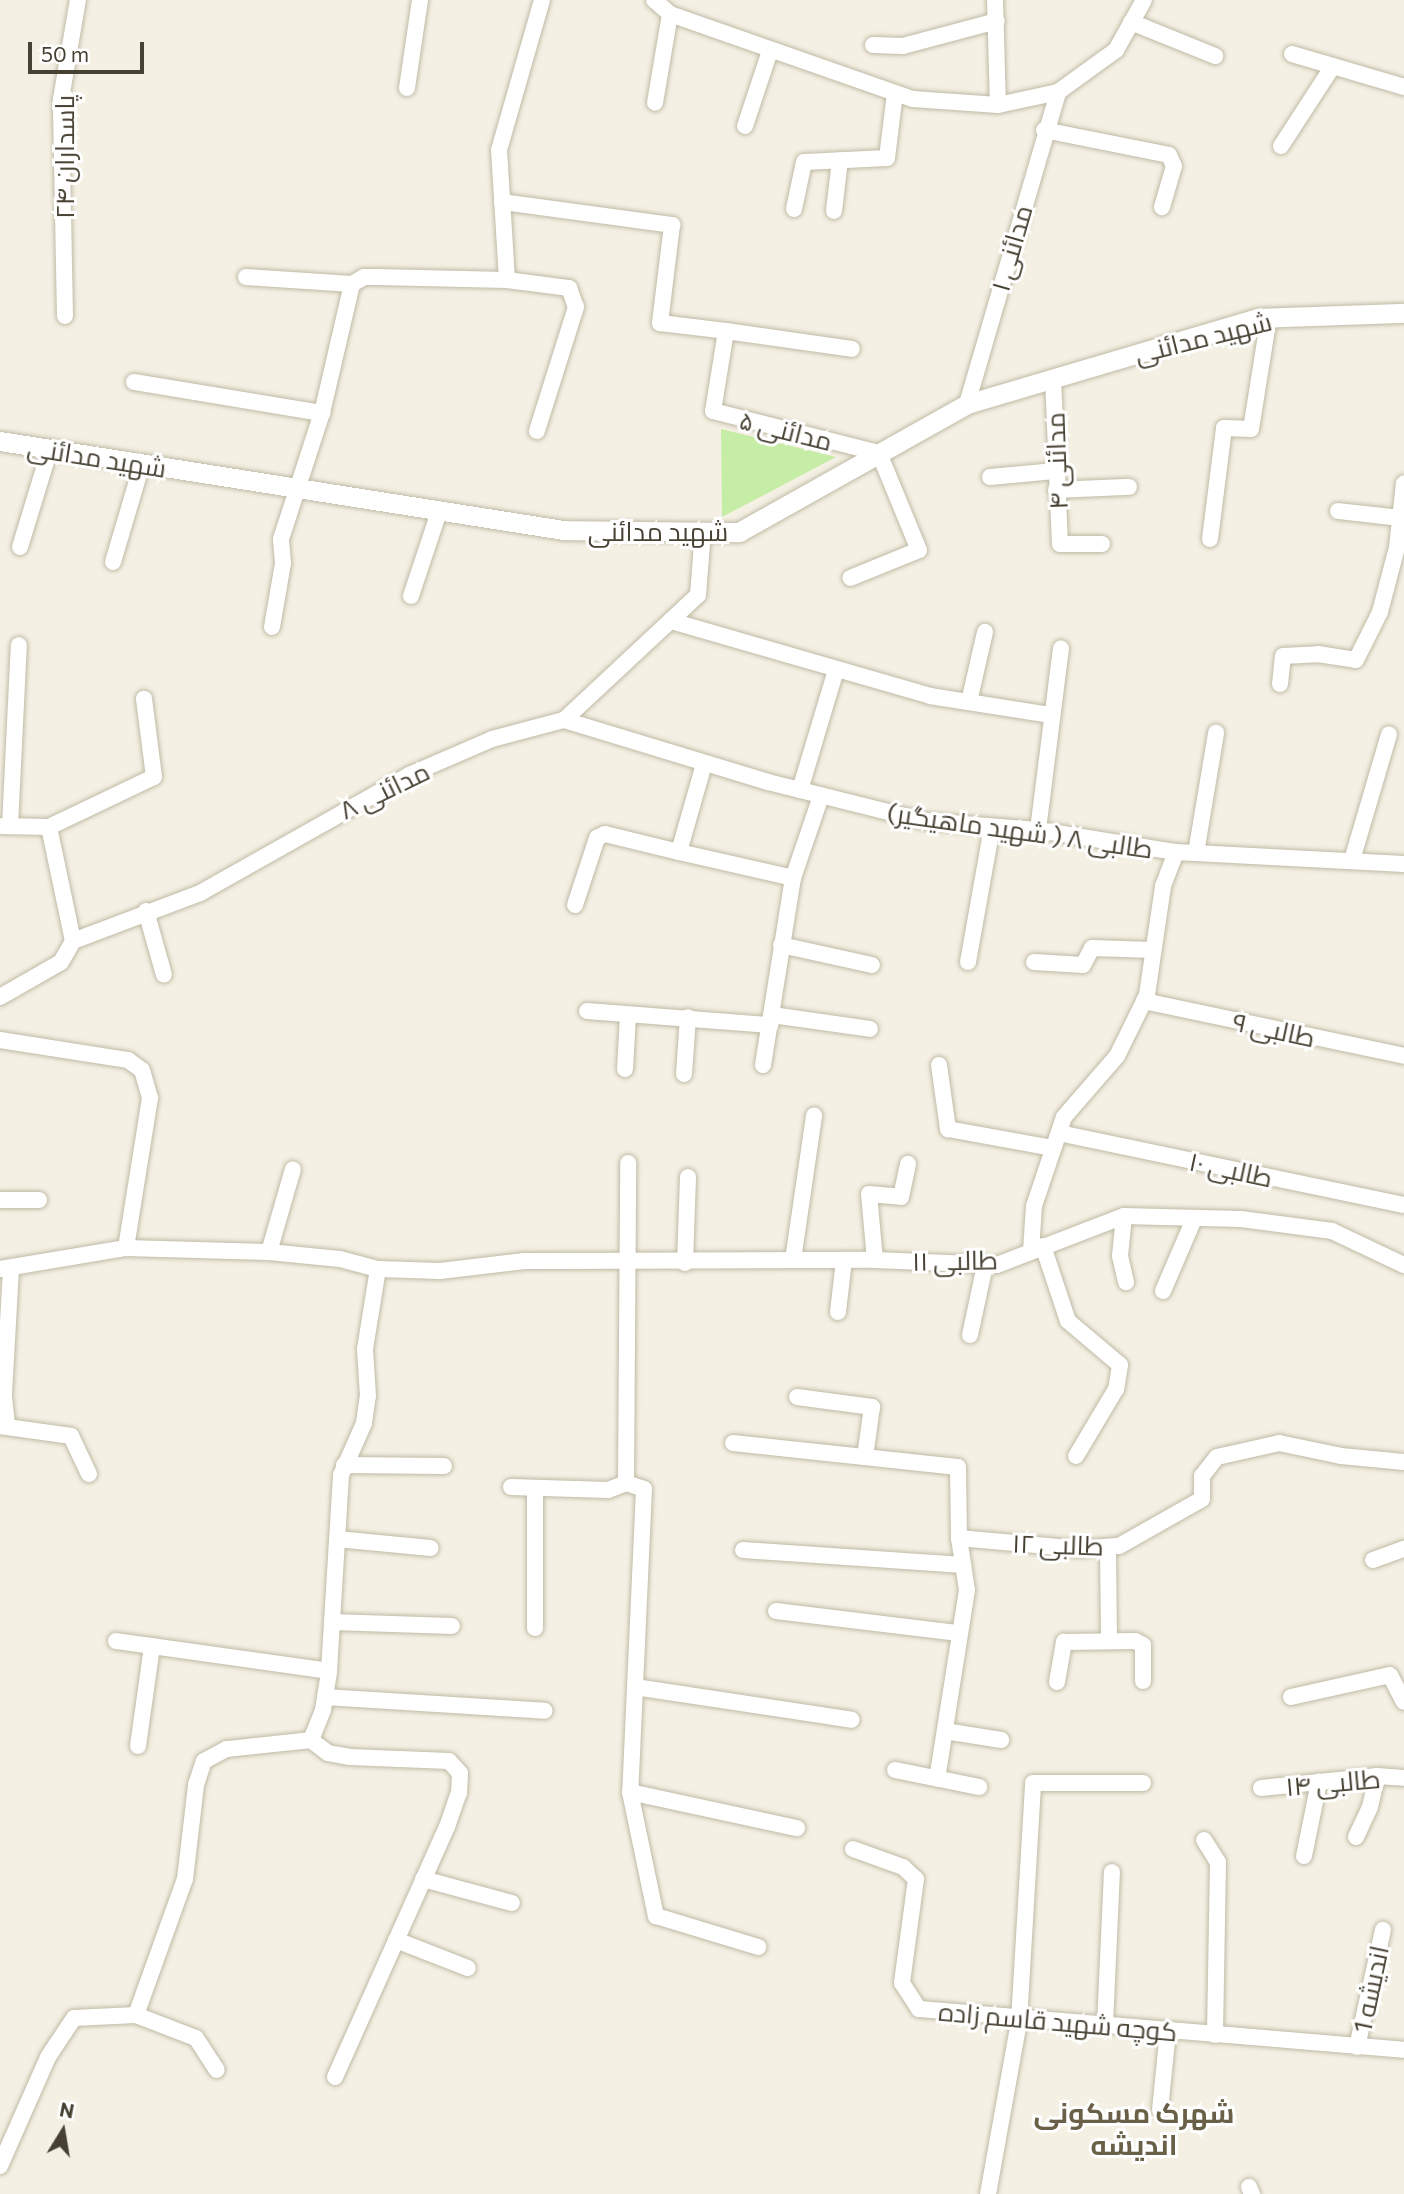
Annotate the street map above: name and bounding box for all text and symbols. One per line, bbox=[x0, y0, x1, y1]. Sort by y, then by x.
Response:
scale bar bbox=[32, 28, 147, 72]
text: 50 m bbox=[41, 41, 89, 66]
street label: پاسداران ۲۴ bbox=[48, 95, 80, 219]
street label: مدائنی ۱ bbox=[984, 201, 1038, 295]
street label: شهید مدائنی bbox=[1131, 305, 1275, 369]
street label: مدائنی ۵ bbox=[736, 403, 836, 457]
street label: مدائنی ۴ bbox=[1039, 412, 1073, 510]
street label: شهید مدائنی bbox=[25, 431, 169, 483]
street label: شهید مدائنی bbox=[588, 515, 728, 547]
street label: مدائنی ۸ bbox=[334, 755, 434, 825]
street label: طالبی ۸ ( شهید ماهیگیر) bbox=[885, 796, 1155, 864]
street label: طالبی ۹ bbox=[1230, 1005, 1318, 1053]
street label: طالبی ۱۰ bbox=[1187, 1145, 1275, 1193]
street label: طالبی ۱۱ bbox=[912, 1244, 998, 1276]
street label: طالبی ۱۲ bbox=[1012, 1527, 1104, 1561]
street label: طالبی ۱۴ bbox=[1284, 1762, 1382, 1802]
street label: اندیشه 1 bbox=[1346, 1943, 1394, 2035]
street label: کوچه شهید قاسم زاده bbox=[937, 1995, 1179, 2047]
district label: شهرک مسکونی اندیشه bbox=[1033, 2095, 1235, 2161]
north arrow bbox=[28, 2096, 98, 2166]
text: N bbox=[58, 2097, 76, 2123]

